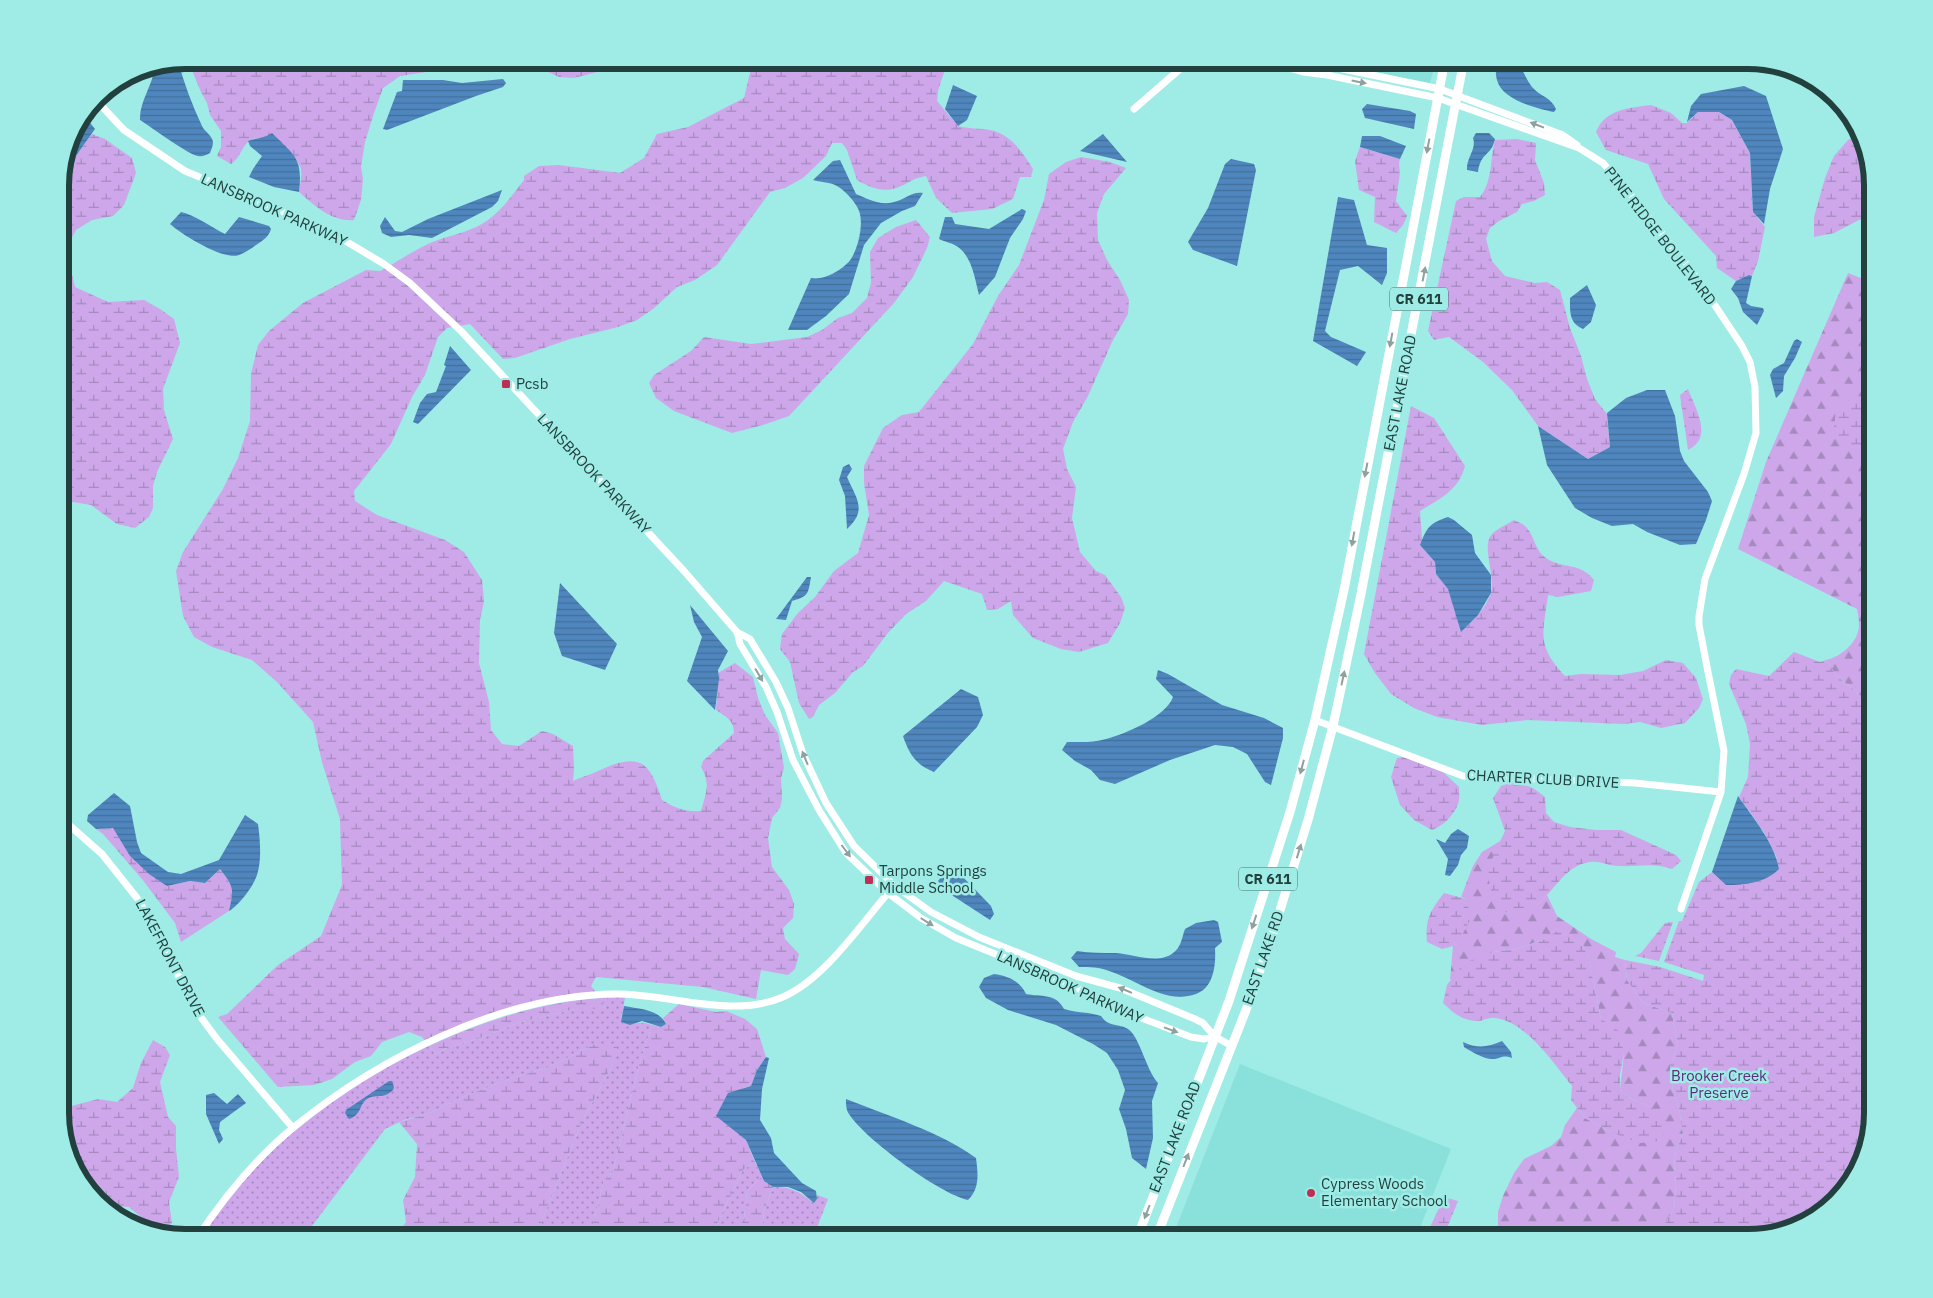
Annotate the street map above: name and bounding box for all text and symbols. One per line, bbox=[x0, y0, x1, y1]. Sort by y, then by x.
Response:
one-way arrow bbox=[1352, 78, 1367, 86]
one-way arrow bbox=[1529, 121, 1544, 129]
one-way arrow bbox=[1424, 138, 1432, 153]
street label: PINE RIDGE BOULEVARD bbox=[1600, 163, 1720, 309]
street label: LANSBROOK PARKWAY bbox=[198, 169, 350, 250]
one-way arrow bbox=[1420, 266, 1428, 282]
road number: CR 611 bbox=[1390, 288, 1448, 310]
one-way arrow bbox=[1387, 332, 1395, 347]
street label: EAST LAKE ROAD bbox=[1379, 333, 1420, 453]
place label: Pcsb bbox=[516, 374, 548, 393]
marker: Pcsb bbox=[500, 378, 512, 390]
street label: LANSBROOK PARKWAY bbox=[533, 409, 655, 538]
one-way arrow bbox=[1362, 463, 1370, 478]
one-way arrow bbox=[1349, 531, 1357, 547]
one-way arrow bbox=[754, 668, 763, 681]
one-way arrow bbox=[1340, 670, 1348, 686]
one-way arrow bbox=[801, 751, 809, 766]
one-way arrow bbox=[1298, 759, 1306, 775]
street label: CHARTER CLUB DRIVE bbox=[1466, 765, 1620, 792]
one-way arrow bbox=[1295, 843, 1303, 858]
one-way arrow bbox=[840, 844, 851, 857]
place label: Tarpons Springs Middle School bbox=[879, 861, 987, 897]
road number: CR 611 bbox=[1239, 868, 1297, 891]
marker: Tarpons Springs Middle School bbox=[863, 874, 875, 886]
street label: LAKEFRONT DRIVE bbox=[131, 896, 209, 1020]
street label: EAST LAKE RD bbox=[1238, 908, 1287, 1007]
one-way arrow bbox=[1250, 915, 1258, 930]
one-way arrow bbox=[921, 917, 934, 926]
street label: LANSBROOK PARKWAY bbox=[994, 946, 1146, 1027]
one-way arrow bbox=[1118, 986, 1133, 993]
one-way arrow bbox=[1164, 1027, 1179, 1034]
park label: Brooker Creek Preserve bbox=[1671, 1066, 1767, 1102]
street label: EAST LAKE ROAD bbox=[1145, 1078, 1205, 1195]
one-way arrow bbox=[1182, 1152, 1190, 1167]
place label: Cypress Woods Elementary School bbox=[1321, 1174, 1448, 1210]
marker: Cypress Woods Elementary School bbox=[1305, 1187, 1317, 1199]
one-way arrow bbox=[1143, 1205, 1151, 1220]

